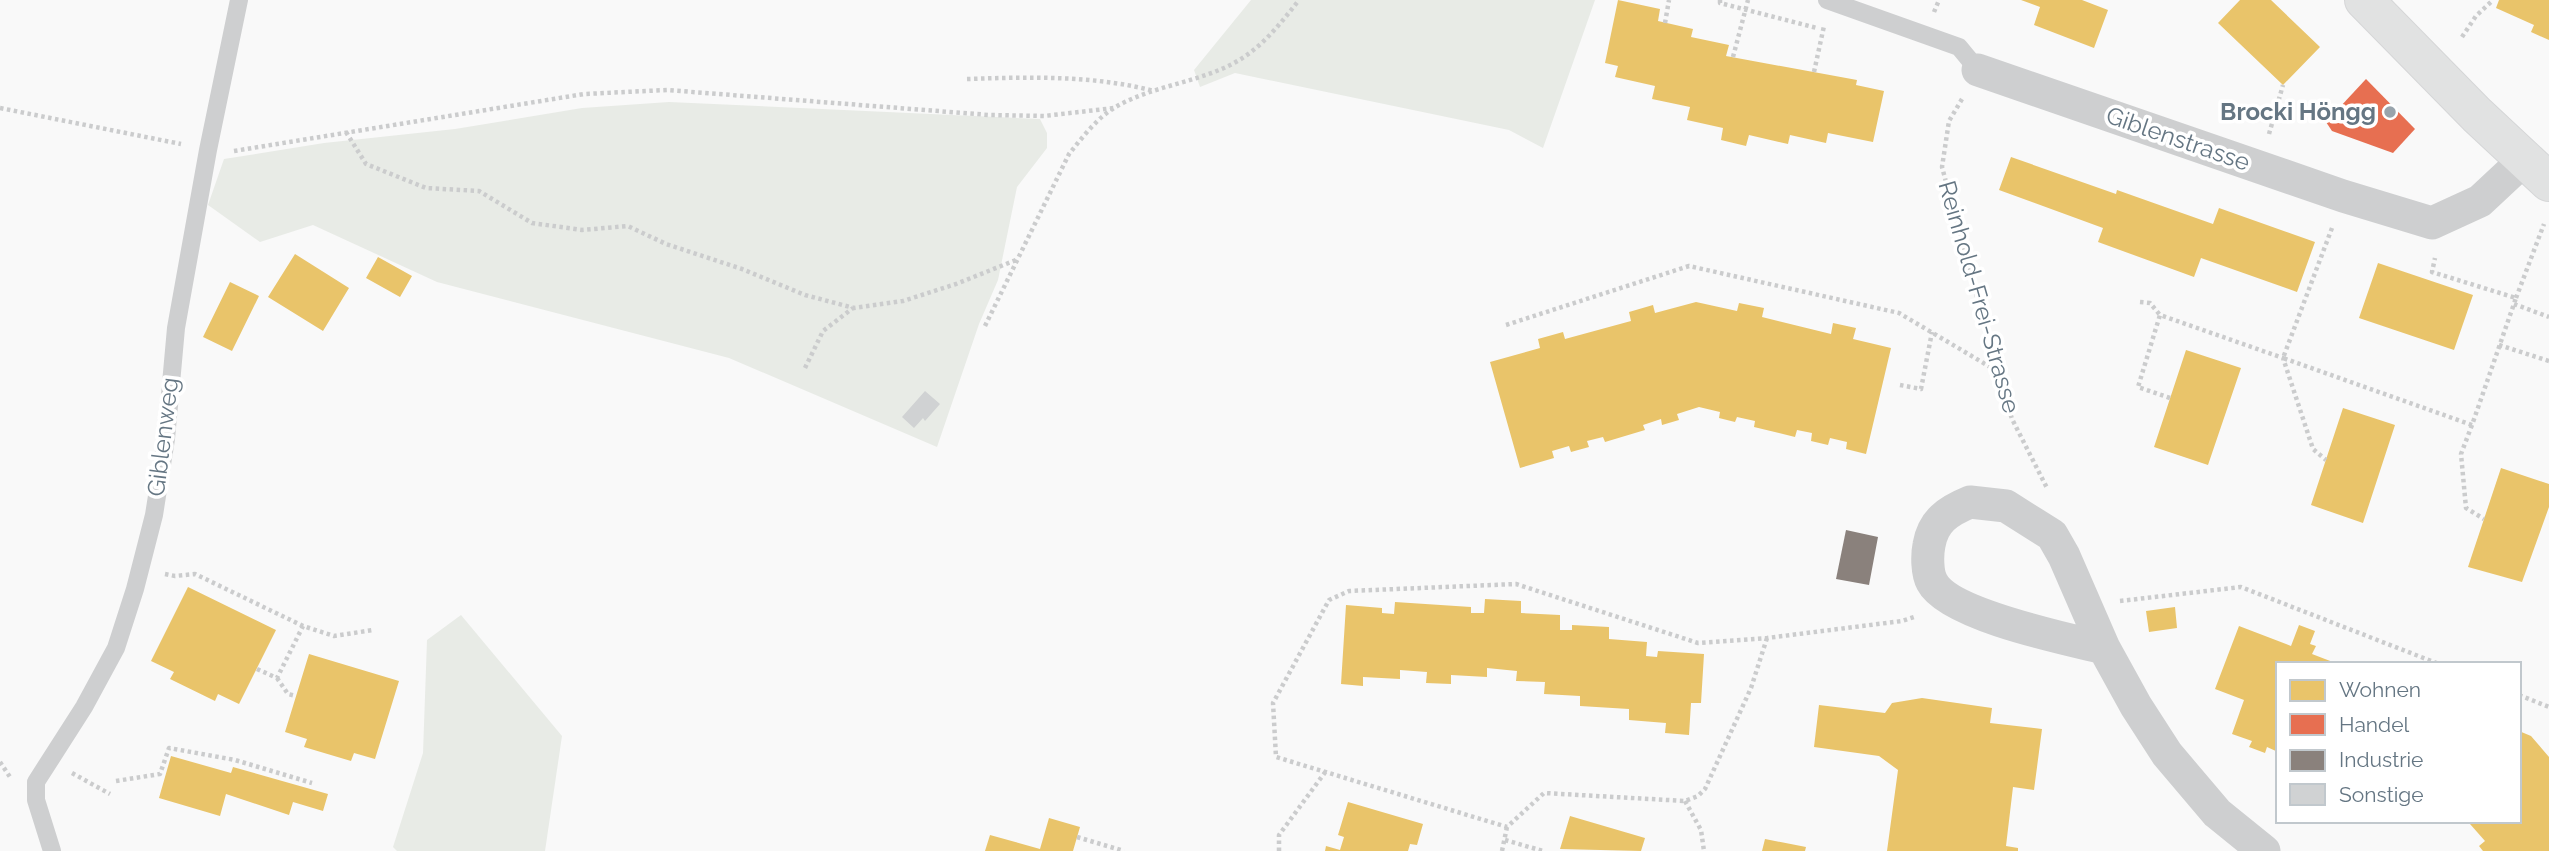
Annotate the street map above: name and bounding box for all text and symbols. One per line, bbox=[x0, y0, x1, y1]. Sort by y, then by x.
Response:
place label: Brocki Höngg bbox=[2220, 97, 2376, 126]
street label: Giblenstrasse bbox=[2102, 100, 2254, 177]
marker: Brocki Höngg bbox=[2382, 104, 2398, 120]
street label: Reinhold-Frei-Strasse bbox=[1932, 177, 2027, 416]
street label: Giblenweg bbox=[141, 376, 184, 498]
legend bbox=[2276, 662, 2521, 823]
text: Wohnen bbox=[2339, 677, 2421, 702]
text: Handel bbox=[2339, 712, 2409, 737]
text: Industrie bbox=[2339, 747, 2423, 772]
text: Sonstige bbox=[2339, 782, 2424, 807]

